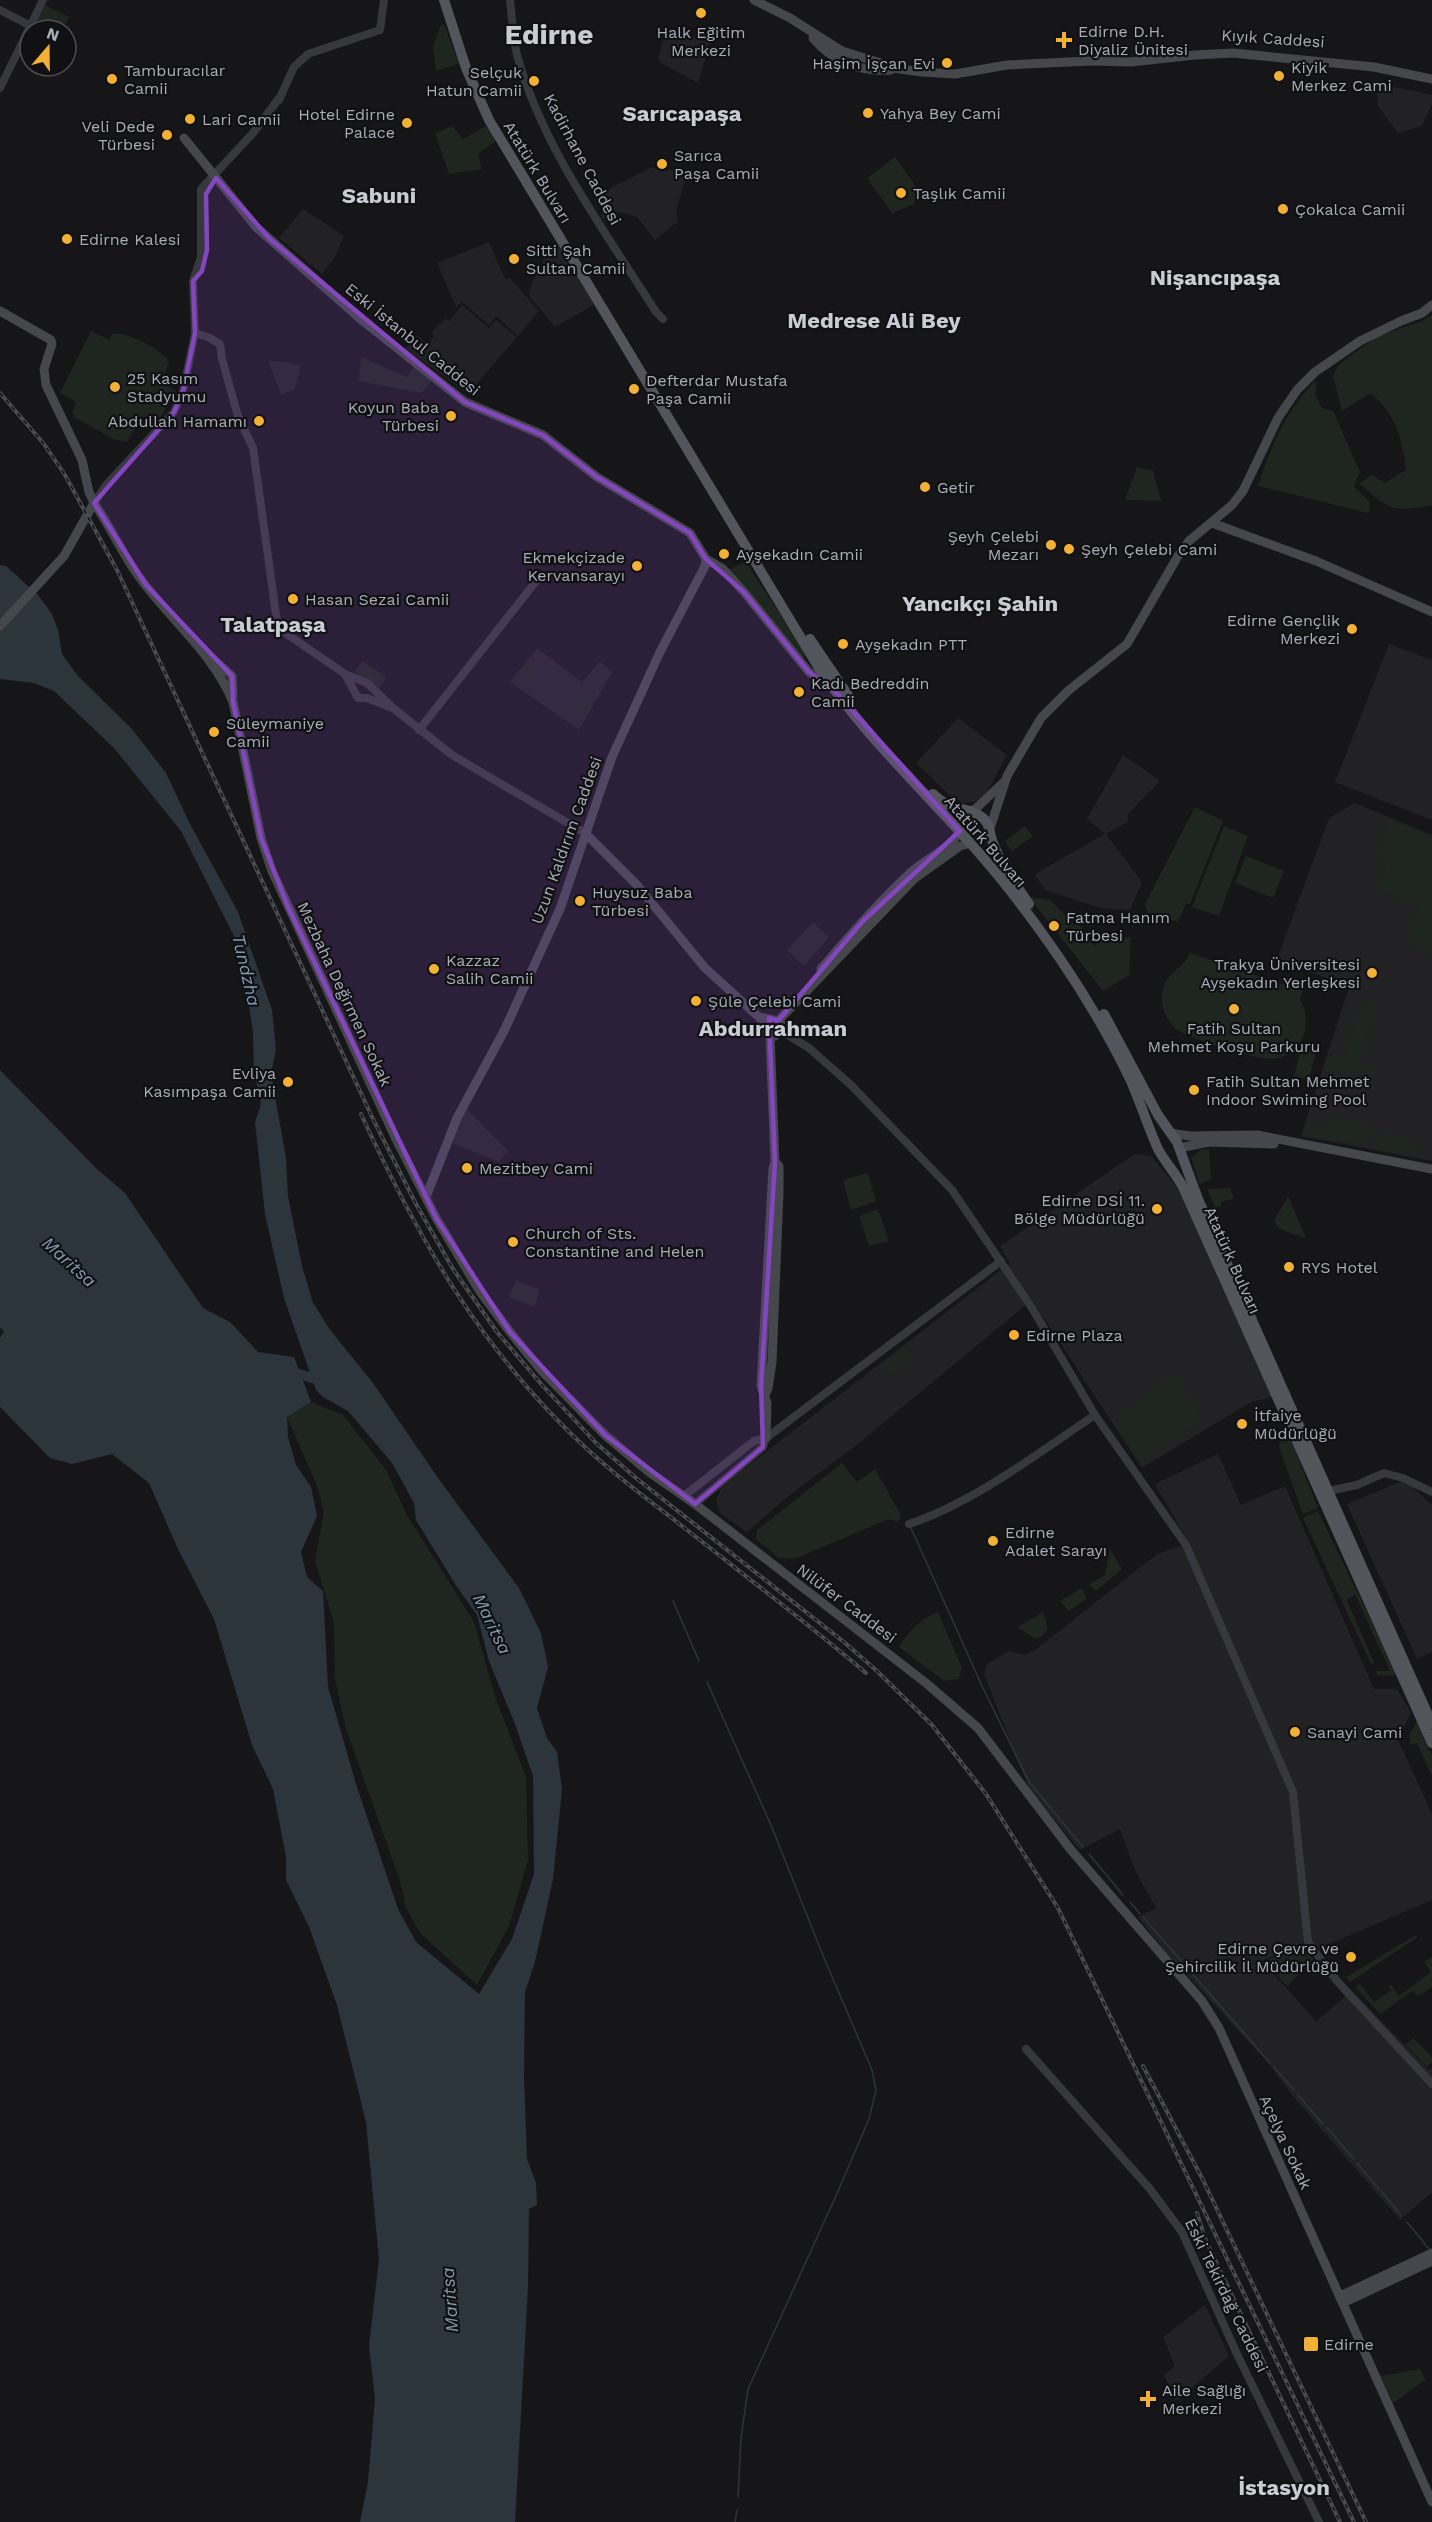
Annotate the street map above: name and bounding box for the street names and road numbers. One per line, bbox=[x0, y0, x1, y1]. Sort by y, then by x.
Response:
street label: Kıyık Caddesi bbox=[1221, 25, 1325, 52]
street label: Kadirhane Caddesi bbox=[540, 90, 625, 228]
street label: Atatürk Bulvarı bbox=[500, 118, 575, 227]
street label: Eski İstanbul Caddesi bbox=[341, 279, 484, 400]
street label: Uzun Kaldırım Caddesi bbox=[527, 754, 606, 927]
street label: Atatürk Bulvarı bbox=[941, 791, 1031, 891]
street label: Mezbaha Değirmen Sokak bbox=[293, 899, 396, 1089]
street label: Atatürk Bulvarı bbox=[1200, 1204, 1265, 1317]
street label: Nilüfer Caddesi bbox=[793, 1560, 900, 1647]
street label: Açelya Sokak bbox=[1255, 2092, 1316, 2193]
street label: Eski Tekirdağ Caddesi bbox=[1181, 2215, 1272, 2375]

